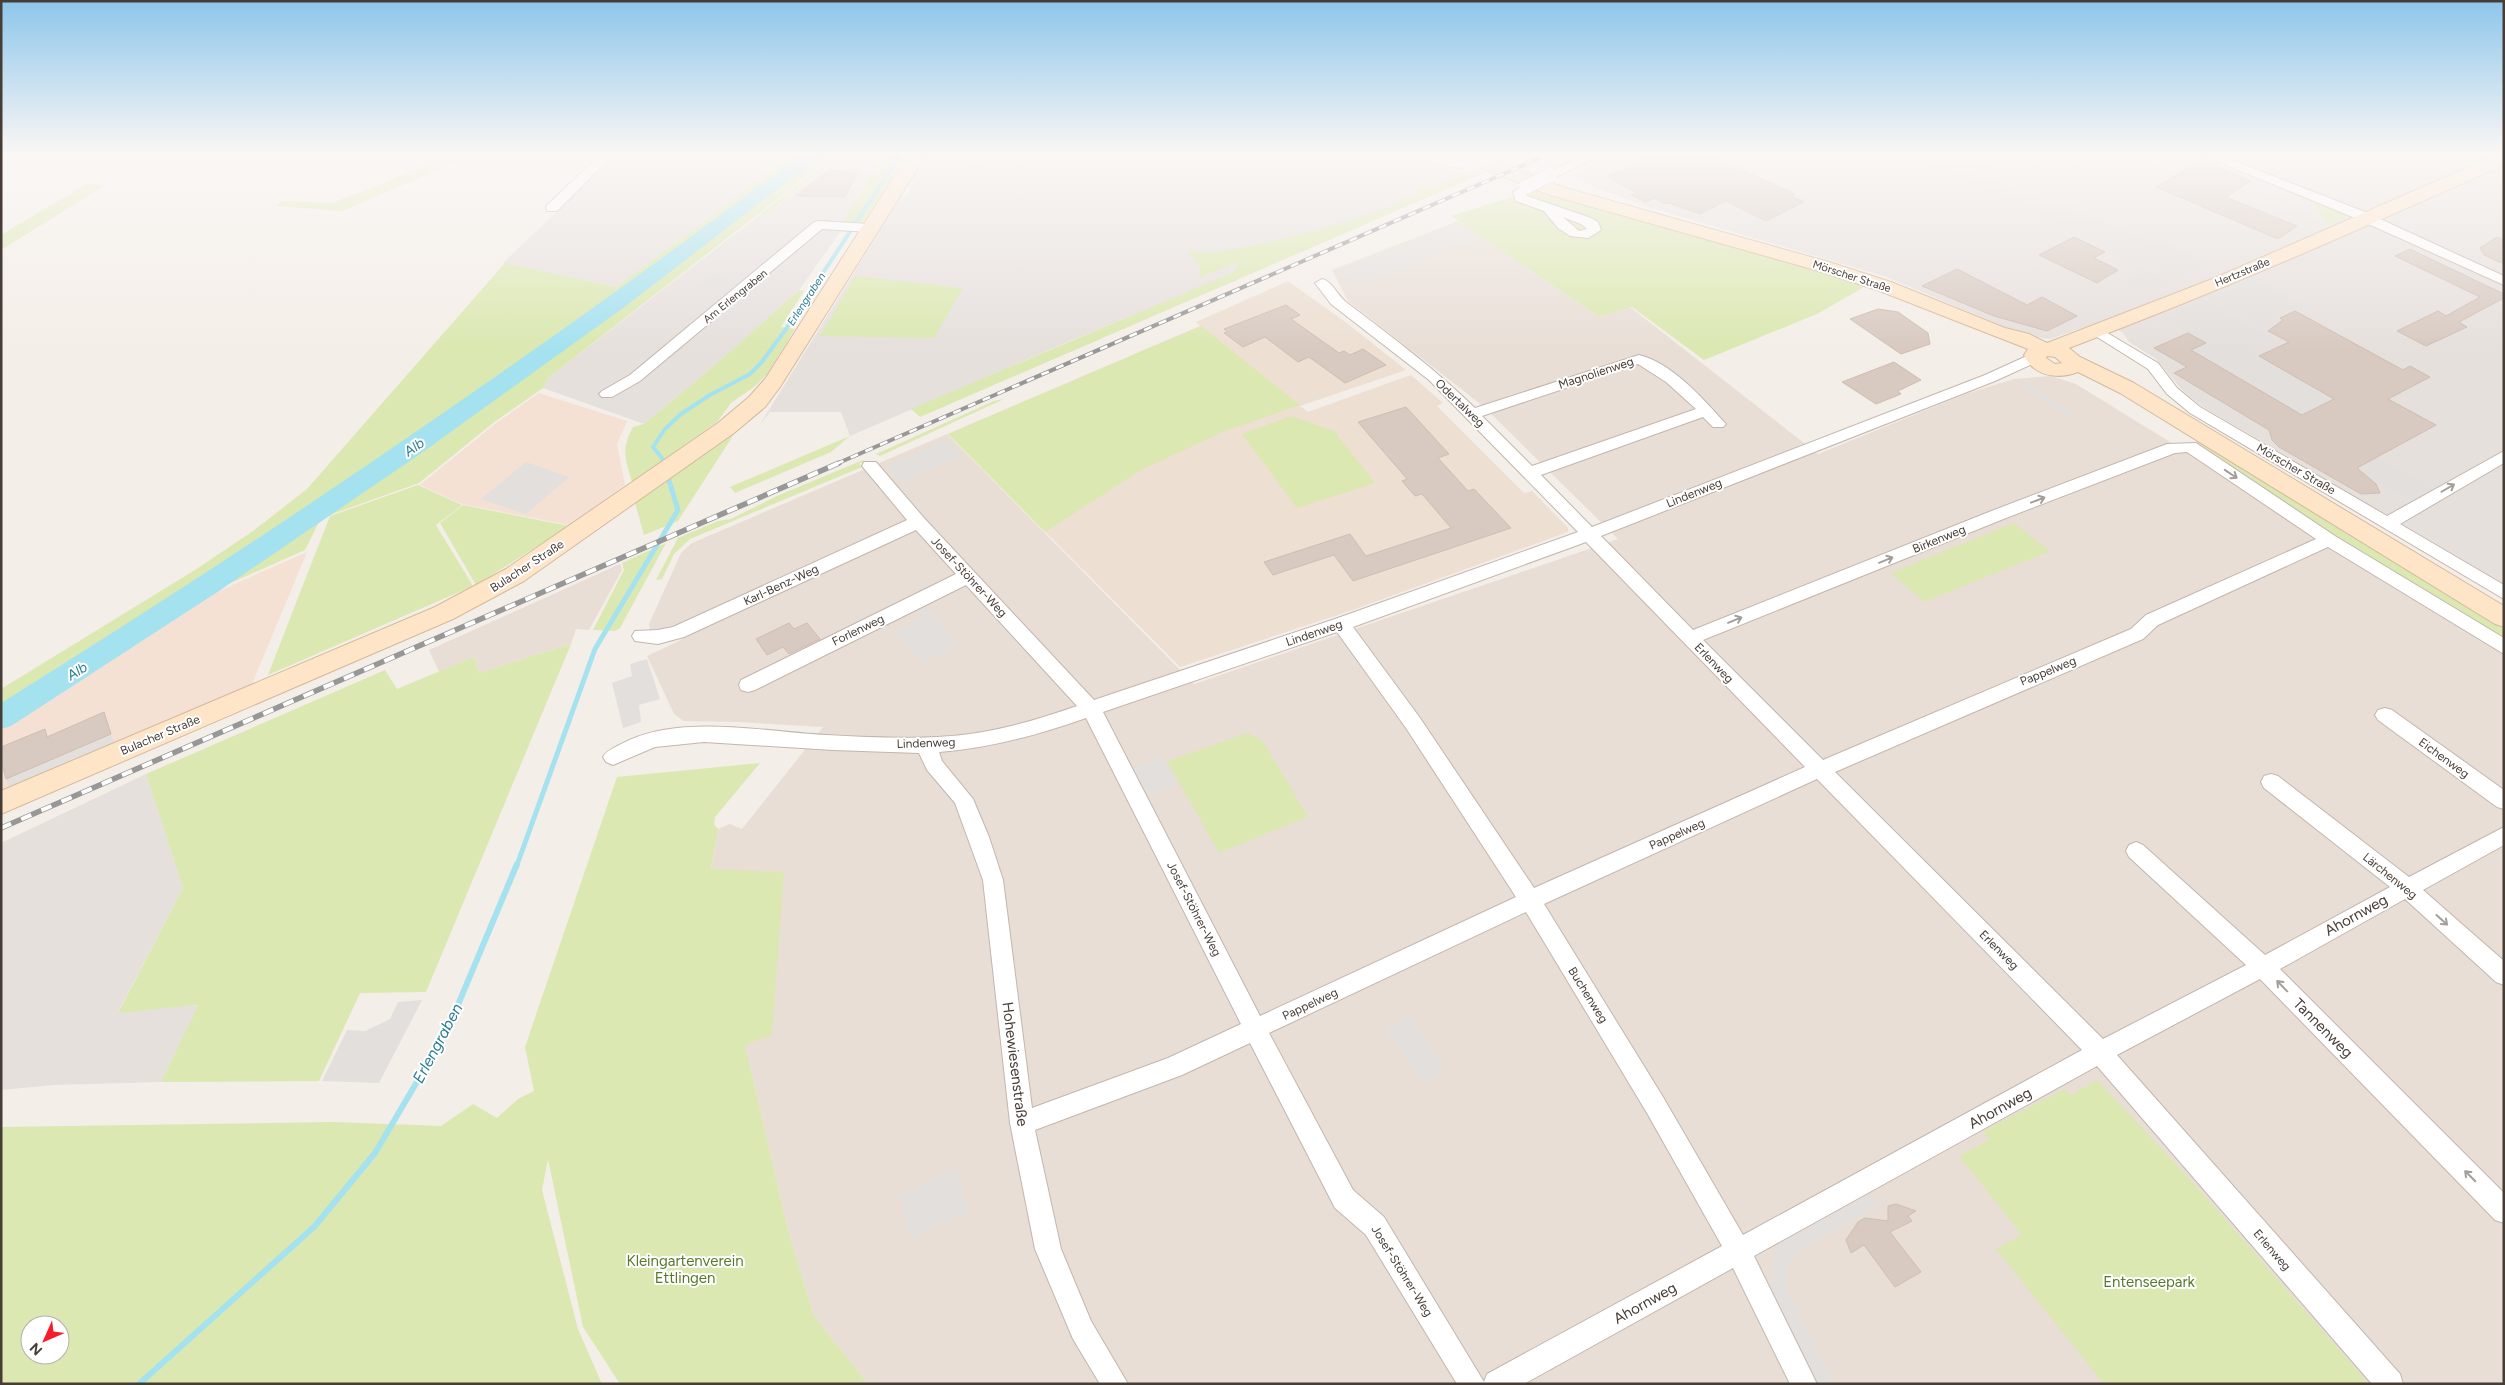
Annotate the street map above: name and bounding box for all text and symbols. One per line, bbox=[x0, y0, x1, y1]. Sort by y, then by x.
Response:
street label: Hertzstraße bbox=[2213, 255, 2272, 290]
street label: Mörscher Straße bbox=[1811, 258, 1893, 295]
street label: Am Erlengraben bbox=[701, 267, 770, 326]
water label: Erlengraben bbox=[785, 271, 828, 328]
street label: Magnolienweg bbox=[1557, 354, 1635, 392]
street label: Odertalweg bbox=[1432, 376, 1488, 430]
water label: Alb bbox=[400, 434, 428, 461]
street label: Mörscher Straße bbox=[2254, 441, 2338, 498]
one-way arrow bbox=[2224, 469, 2238, 479]
street label: Lindenweg bbox=[1664, 475, 1724, 511]
one-way arrow bbox=[2441, 483, 2456, 493]
one-way arrow bbox=[2029, 495, 2045, 504]
street label: Birkenweg bbox=[1910, 522, 1968, 556]
street label: Josef-Stöhrer-Weg bbox=[928, 534, 1010, 620]
street label: Bulacher Straße bbox=[488, 537, 567, 595]
one-way arrow bbox=[1878, 555, 1894, 564]
street label: Karl-Benz-Weg bbox=[741, 562, 821, 608]
street label: Forlenweg bbox=[830, 611, 886, 649]
one-way arrow bbox=[1727, 615, 1743, 624]
street label: Lindenweg bbox=[1284, 617, 1344, 649]
street label: Erlenweg bbox=[1692, 640, 1736, 686]
street label: Pappelweg bbox=[2018, 653, 2078, 689]
water label: Alb bbox=[63, 659, 91, 685]
street label: Bulacher Straße bbox=[118, 712, 202, 758]
street label: Lindenweg bbox=[896, 735, 956, 751]
street label: Eichenweg bbox=[2416, 735, 2472, 781]
street label: Pappelweg bbox=[1647, 816, 1707, 852]
street label: Lärchenweg bbox=[2360, 850, 2420, 902]
street label: Josef-Stöhrer-Weg bbox=[1164, 859, 1224, 959]
street label: Ahornweg bbox=[2321, 890, 2391, 940]
one-way arrow bbox=[2435, 914, 2448, 925]
street label: Erlenweg bbox=[1976, 927, 2022, 973]
street label: Buchenweg bbox=[1565, 964, 1611, 1026]
one-way arrow bbox=[2276, 980, 2288, 992]
street label: Pappelweg bbox=[1280, 985, 1340, 1023]
street label: Tannenweg bbox=[2289, 994, 2357, 1062]
water label: Erlengraben bbox=[409, 1000, 466, 1086]
street label: Hohewiesenstraße bbox=[998, 1001, 1032, 1127]
street label: Ahornweg bbox=[1965, 1083, 2035, 1133]
one-way arrow bbox=[2464, 1171, 2476, 1183]
street label: Josef-Stöhrer-Weg bbox=[1368, 1223, 1436, 1319]
street label: Erlenweg bbox=[2250, 1227, 2294, 1273]
park label: Kleingartenverein Ettlingen bbox=[626, 1252, 744, 1287]
park label: Entenseepark bbox=[2103, 1273, 2196, 1291]
street label: Ahornweg bbox=[1610, 1278, 1680, 1328]
north arrow bbox=[20, 1315, 70, 1365]
text: N bbox=[26, 1339, 46, 1359]

